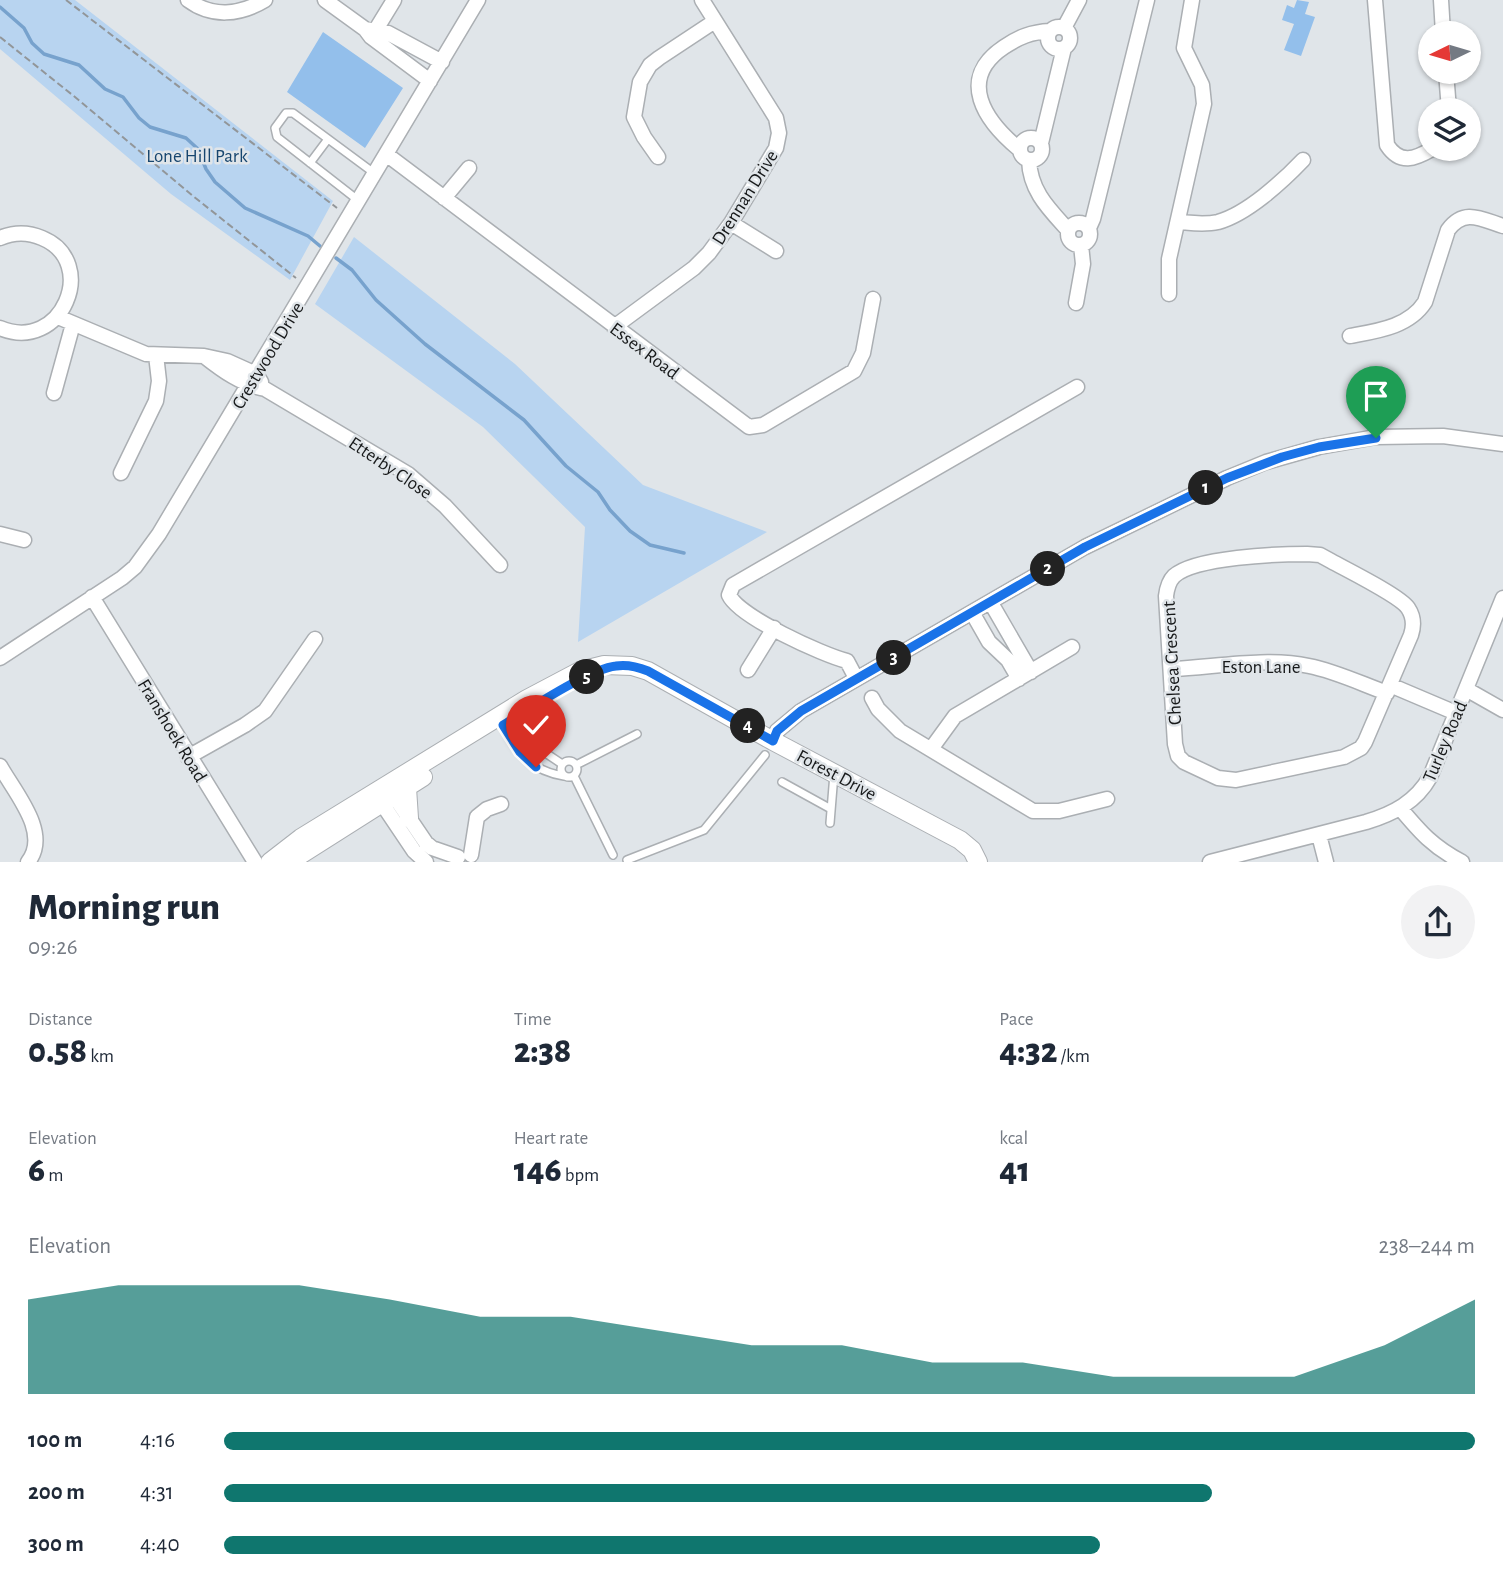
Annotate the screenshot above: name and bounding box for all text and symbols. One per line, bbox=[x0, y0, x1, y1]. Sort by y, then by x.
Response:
north arrow bbox=[1418, 21, 1480, 84]
map controls bbox=[1418, 21, 1481, 161]
button: layers bbox=[1418, 98, 1481, 161]
park label: Lone Hill Park bbox=[146, 147, 248, 166]
street label: Drennan Drive bbox=[709, 147, 782, 248]
street label: Crestwood Drive bbox=[229, 299, 308, 413]
street label: Essex Road bbox=[606, 319, 682, 383]
pin bbox=[1346, 366, 1406, 438]
icon: arrive bbox=[1357, 377, 1395, 415]
street label: Etterby Close bbox=[345, 434, 435, 503]
pin: 1 bbox=[1188, 470, 1224, 505]
text: 1 bbox=[1202, 478, 1209, 497]
pin: 2 bbox=[1030, 552, 1066, 586]
text: 2 bbox=[1043, 559, 1052, 578]
street label: Chelsea Crescent bbox=[1160, 600, 1185, 725]
pin: 3 bbox=[876, 640, 912, 676]
text: 3 bbox=[889, 648, 898, 667]
street label: Eston Lane bbox=[1221, 658, 1301, 677]
pin: 5 bbox=[570, 660, 604, 694]
text: 5 bbox=[582, 667, 591, 686]
street label: Franshoek Road bbox=[134, 676, 210, 786]
pin bbox=[506, 695, 566, 767]
street label: Turley Road bbox=[1420, 698, 1471, 785]
icon: check bbox=[517, 706, 555, 744]
pin: 4 bbox=[730, 708, 766, 744]
text: 4 bbox=[743, 716, 752, 735]
street label: Forest Drive bbox=[793, 746, 879, 804]
button: share bbox=[1401, 885, 1475, 959]
text: Morning run bbox=[28, 889, 220, 927]
text: 09:26 bbox=[28, 936, 78, 959]
text: Distance bbox=[28, 1010, 92, 1029]
text: Time bbox=[514, 1010, 552, 1029]
text: Pace bbox=[999, 1010, 1034, 1029]
text: 0.58 bbox=[28, 1034, 87, 1069]
text: 2:38 bbox=[514, 1034, 571, 1069]
text: 4:32 bbox=[999, 1034, 1057, 1069]
text: km bbox=[87, 1047, 114, 1066]
text: /km bbox=[1057, 1047, 1090, 1066]
text: Elevation bbox=[28, 1129, 97, 1148]
text: Heart rate bbox=[514, 1129, 588, 1148]
text: kcal bbox=[999, 1129, 1028, 1148]
text: 6 bbox=[28, 1153, 45, 1188]
text: 146 bbox=[514, 1153, 562, 1188]
text: 41 bbox=[999, 1153, 1030, 1188]
text: m bbox=[45, 1166, 63, 1185]
text: bpm bbox=[562, 1166, 599, 1185]
text: Elevation bbox=[28, 1235, 111, 1258]
text: 238–244 m bbox=[1378, 1235, 1475, 1258]
text: 100 m bbox=[28, 1429, 82, 1452]
text: 4:16 bbox=[140, 1429, 175, 1452]
text: 200 m bbox=[28, 1481, 85, 1504]
text: 4:31 bbox=[140, 1481, 174, 1504]
text: 300 m bbox=[28, 1533, 84, 1556]
text: 4:40 bbox=[140, 1533, 180, 1556]

